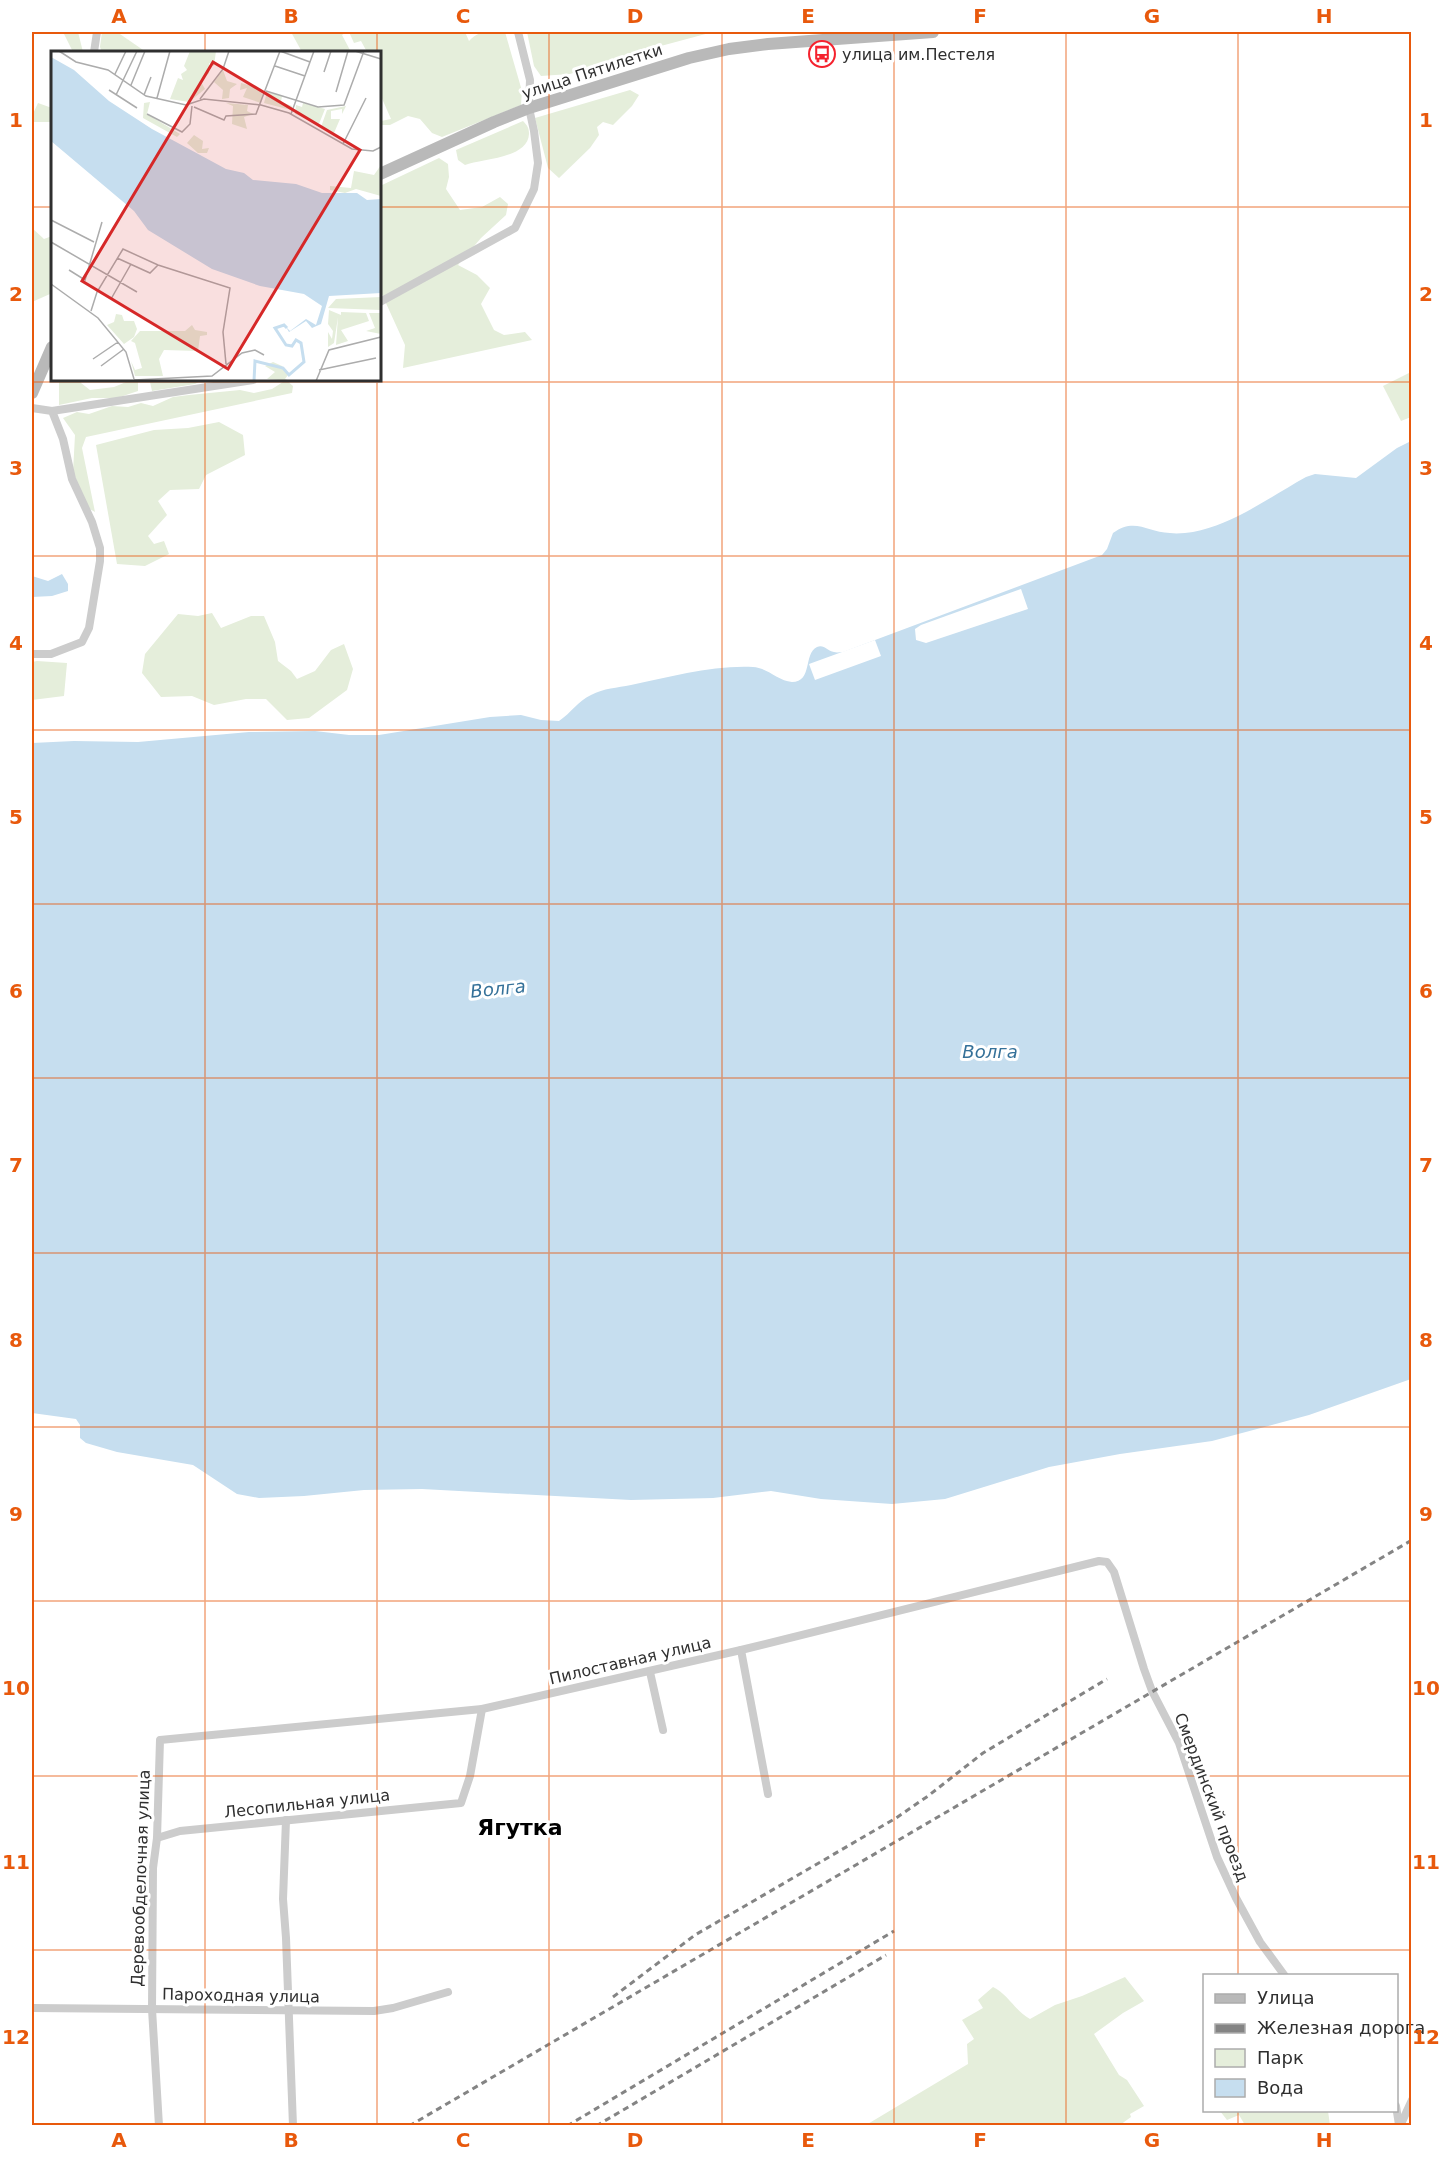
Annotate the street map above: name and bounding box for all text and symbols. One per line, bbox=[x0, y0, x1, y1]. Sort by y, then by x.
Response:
text: A bbox=[111, 4, 127, 28]
text: B bbox=[283, 4, 299, 28]
text: C bbox=[456, 4, 470, 28]
text: D bbox=[627, 4, 643, 28]
text: E bbox=[801, 4, 815, 28]
text: F bbox=[973, 4, 987, 28]
text: G bbox=[1144, 4, 1160, 28]
text: H bbox=[1316, 4, 1332, 28]
bus stop icon: улица им.Пестеля bbox=[807, 39, 837, 69]
street label: улица Пятилетки bbox=[519, 40, 665, 103]
place label: улица им.Пестеля bbox=[842, 45, 995, 64]
inset map bbox=[51, 51, 381, 381]
text: 1 bbox=[9, 108, 23, 132]
text: 1 bbox=[1419, 108, 1433, 132]
text: 2 bbox=[9, 282, 23, 306]
text: 2 bbox=[1419, 282, 1433, 306]
text: 3 bbox=[9, 456, 23, 480]
text: 3 bbox=[1419, 456, 1433, 480]
text: 4 bbox=[9, 631, 23, 655]
text: 4 bbox=[1419, 631, 1433, 655]
text: 5 bbox=[9, 805, 23, 829]
text: 5 bbox=[1419, 805, 1433, 829]
water label: Волга bbox=[469, 975, 527, 1002]
text: 6 bbox=[9, 979, 23, 1003]
text: 6 bbox=[1419, 979, 1433, 1003]
water label: Волга bbox=[962, 1041, 1018, 1062]
text: 7 bbox=[9, 1153, 23, 1177]
text: 7 bbox=[1419, 1153, 1433, 1177]
text: 8 bbox=[9, 1328, 23, 1352]
text: 8 bbox=[1419, 1328, 1433, 1352]
text: 9 bbox=[9, 1502, 23, 1526]
text: 9 bbox=[1419, 1502, 1433, 1526]
street label: Пилоставная улица bbox=[547, 1633, 713, 1688]
text: 10 bbox=[2, 1676, 30, 1700]
text: 10 bbox=[1412, 1676, 1440, 1700]
street label: Смердинский проезд bbox=[1171, 1710, 1253, 1884]
street label: Деревообделочная улица bbox=[127, 1769, 154, 1987]
street label: Лесопильная улица bbox=[223, 1785, 391, 1822]
district label: Ягутка bbox=[477, 1815, 563, 1840]
text: 11 bbox=[2, 1850, 30, 1874]
text: 11 bbox=[1412, 1850, 1440, 1874]
legend bbox=[1203, 1974, 1398, 2112]
street label: Пароходная улица bbox=[162, 1985, 320, 2006]
text: Улица bbox=[1257, 1987, 1314, 2008]
text: Железная дорога bbox=[1257, 2017, 1425, 2038]
text: 12 bbox=[2, 2025, 30, 2049]
text: 12 bbox=[1412, 2025, 1440, 2049]
text: Парк bbox=[1257, 2047, 1304, 2068]
text: Вода bbox=[1257, 2077, 1304, 2098]
text: A bbox=[111, 2128, 127, 2152]
text: B bbox=[283, 2128, 299, 2152]
text: C bbox=[456, 2128, 470, 2152]
text: D bbox=[627, 2128, 643, 2152]
text: E bbox=[801, 2128, 815, 2152]
text: F bbox=[973, 2128, 987, 2152]
text: G bbox=[1144, 2128, 1160, 2152]
text: H bbox=[1316, 2128, 1332, 2152]

